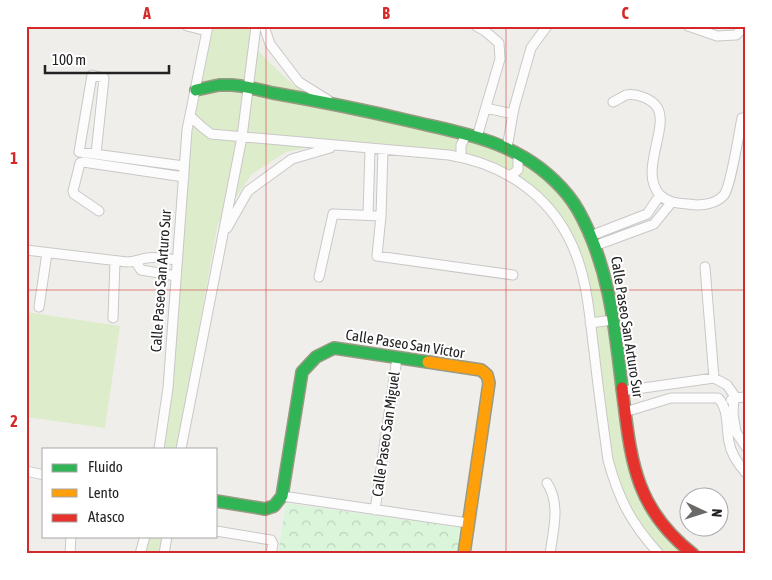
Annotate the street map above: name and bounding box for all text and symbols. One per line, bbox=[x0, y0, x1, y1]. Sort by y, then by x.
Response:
text: A bbox=[142, 4, 151, 22]
text: B bbox=[382, 4, 390, 22]
text: C bbox=[621, 4, 629, 22]
scale bar bbox=[45, 42, 169, 74]
text: 100 m bbox=[52, 51, 86, 68]
text: 1 bbox=[10, 149, 18, 167]
street label: Calle Paseo San Arturo Sur bbox=[147, 209, 174, 353]
street label: Calle Paseo San Arturo Sur bbox=[608, 255, 647, 399]
street label: Calle Paseo San Víctor bbox=[344, 326, 466, 361]
street label: Calle Paseo San Miguel bbox=[368, 370, 403, 498]
text: 2 bbox=[10, 412, 18, 430]
legend bbox=[42, 448, 218, 538]
text: Fluido bbox=[88, 458, 123, 475]
text: Lento bbox=[88, 484, 119, 501]
north arrow bbox=[680, 488, 730, 538]
text: Atasco bbox=[88, 508, 125, 525]
text: N bbox=[709, 508, 725, 518]

